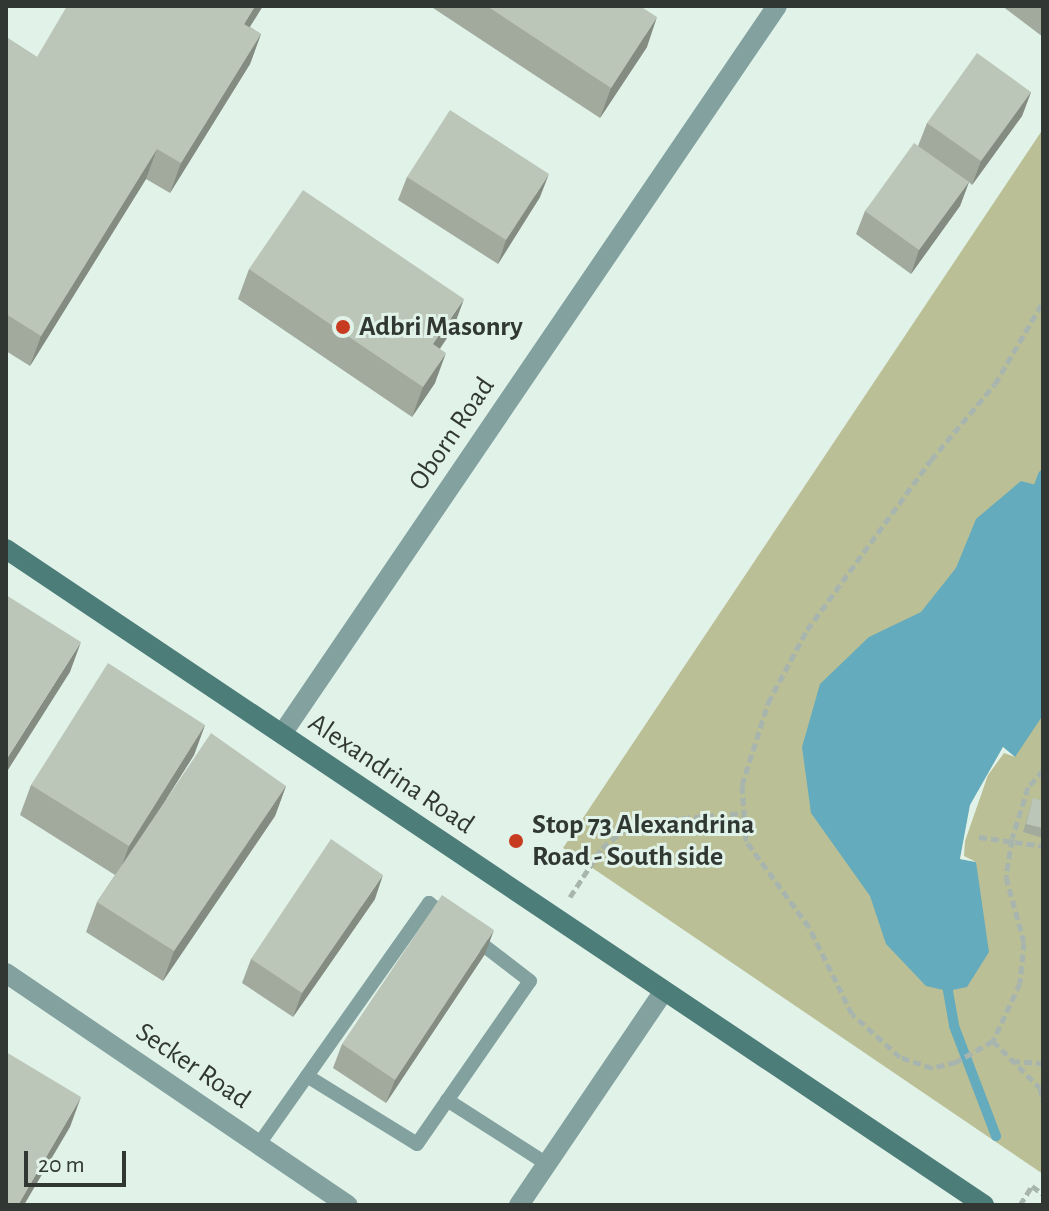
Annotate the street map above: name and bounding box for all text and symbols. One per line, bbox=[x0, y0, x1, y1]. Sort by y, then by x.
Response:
place label: Adbri Masonry bbox=[359, 310, 523, 344]
marker: Adbri Masonry bbox=[334, 318, 352, 336]
street label: Oborn Road bbox=[402, 371, 502, 497]
street label: Alexandrina Road bbox=[302, 706, 480, 842]
place label: Stop 73 Alexandrina Road - South side bbox=[532, 808, 754, 874]
marker: Stop 73 Alexandrina Road - South side bbox=[507, 832, 525, 850]
street label: Secker Road bbox=[129, 1015, 257, 1117]
scale bar bbox=[28, 1135, 130, 1185]
text: 20 m bbox=[38, 1153, 85, 1177]

